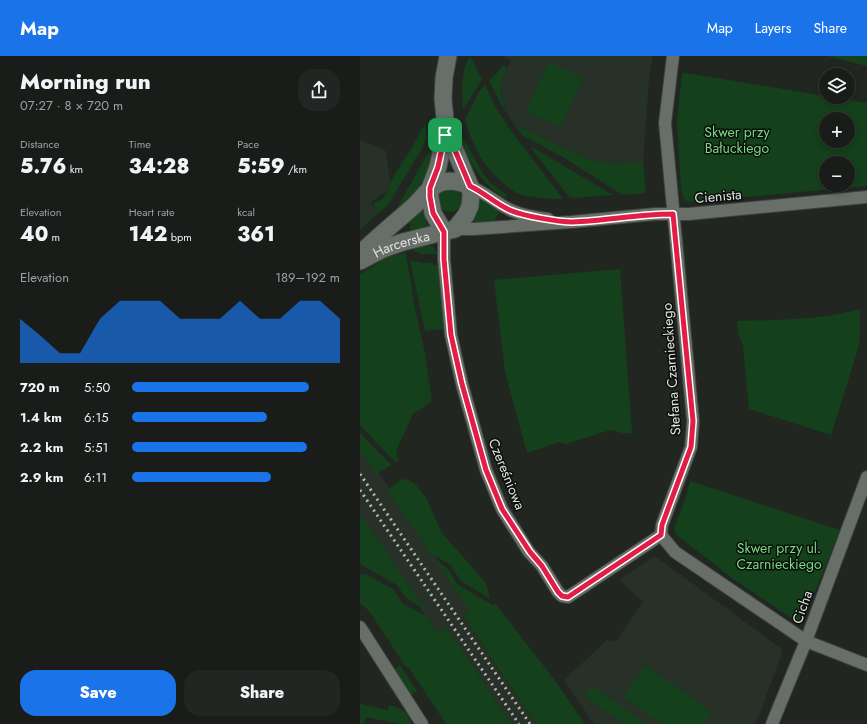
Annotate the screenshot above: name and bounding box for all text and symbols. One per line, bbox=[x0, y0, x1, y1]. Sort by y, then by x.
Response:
text: Map bbox=[20, 15, 59, 42]
text: Map bbox=[707, 18, 733, 38]
text: Layers bbox=[755, 18, 791, 38]
text: Share bbox=[813, 18, 847, 38]
text: Morning run bbox=[20, 65, 151, 97]
map controls bbox=[819, 68, 855, 192]
button: layers bbox=[819, 68, 855, 104]
button: share bbox=[298, 69, 340, 111]
text: 07:27 · 8 × 720 m bbox=[20, 96, 123, 115]
button: + bbox=[819, 112, 855, 148]
pin bbox=[428, 118, 462, 152]
park label: Skwer przy Bałuckiego bbox=[704, 122, 771, 158]
icon: arrive bbox=[434, 124, 456, 146]
text: Distance bbox=[20, 136, 59, 152]
text: Time bbox=[129, 136, 151, 152]
text: Pace bbox=[237, 136, 259, 152]
text: 5.76 bbox=[20, 152, 66, 181]
text: 34:28 bbox=[129, 152, 189, 181]
text: 5:59 bbox=[237, 152, 285, 181]
button: − bbox=[819, 156, 855, 192]
text: km bbox=[66, 161, 83, 177]
text: /km bbox=[285, 161, 307, 177]
street label: Cienista bbox=[694, 184, 742, 208]
text: Elevation bbox=[20, 204, 62, 220]
text: Heart rate bbox=[129, 204, 175, 220]
text: kcal bbox=[237, 204, 255, 220]
text: 40 bbox=[20, 220, 48, 249]
text: 142 bbox=[129, 220, 167, 249]
text: 361 bbox=[237, 220, 275, 249]
street label: Harcerska bbox=[369, 226, 432, 263]
text: m bbox=[48, 229, 60, 245]
text: bpm bbox=[167, 229, 192, 245]
text: Elevation bbox=[20, 268, 69, 287]
text: 189–192 m bbox=[275, 268, 340, 287]
street label: Stefana Czarnieckiego bbox=[656, 302, 686, 436]
text: 720 m bbox=[20, 378, 60, 397]
text: 5:50 bbox=[84, 378, 110, 397]
text: 1.4 km bbox=[20, 408, 62, 427]
text: 6:15 bbox=[84, 408, 109, 427]
street label: Czereśniowa bbox=[484, 435, 530, 513]
text: 2.2 km bbox=[20, 438, 63, 457]
text: 5:51 bbox=[84, 438, 108, 457]
text: 2.9 km bbox=[20, 468, 63, 487]
text: 6:11 bbox=[84, 468, 107, 487]
park label: Skwer przy ul. Czarnieckiego bbox=[736, 538, 822, 574]
street label: Cicha bbox=[787, 588, 817, 626]
button: Save bbox=[20, 670, 176, 716]
button: Share bbox=[184, 670, 340, 716]

